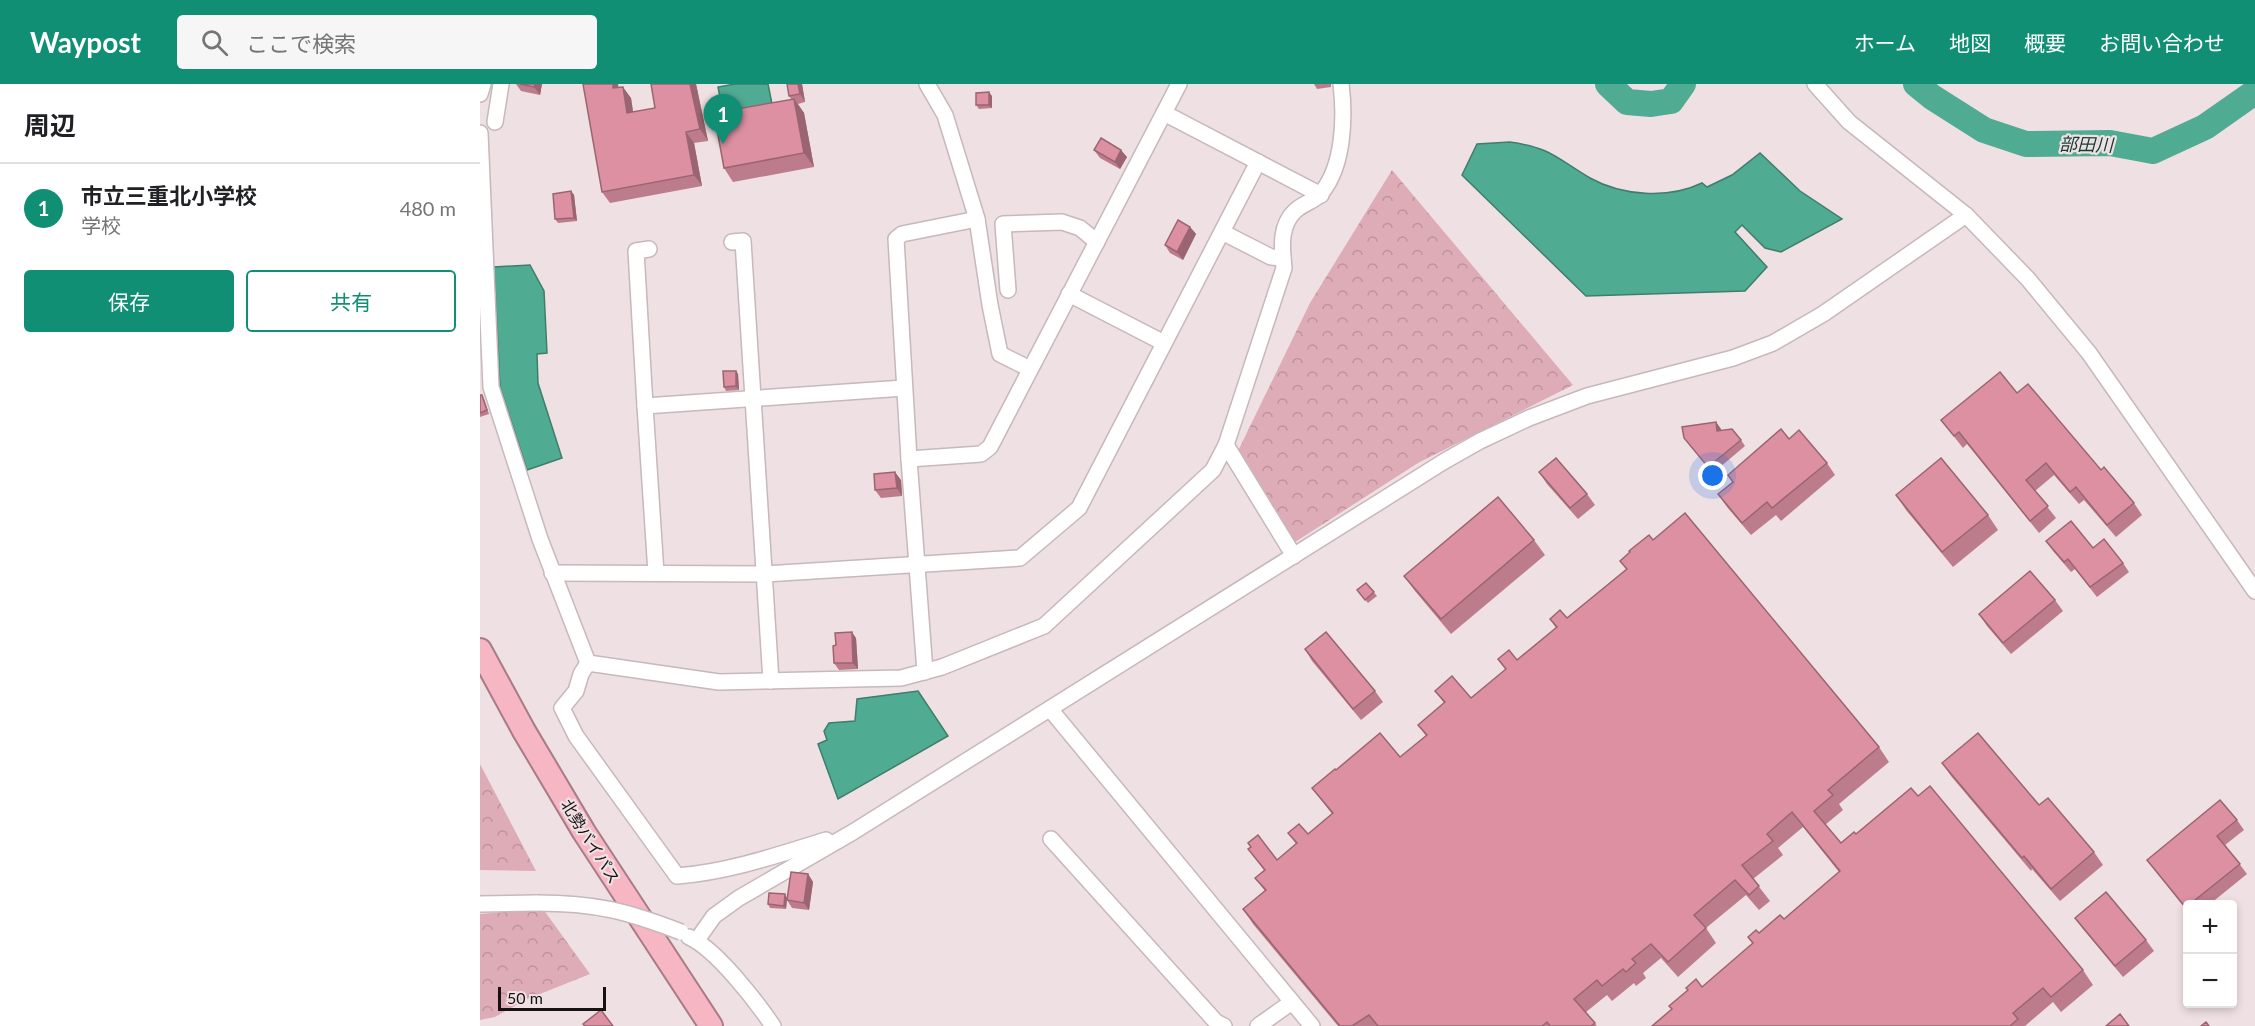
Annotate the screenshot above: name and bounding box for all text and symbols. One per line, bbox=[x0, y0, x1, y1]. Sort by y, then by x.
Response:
search box bbox=[177, 15, 597, 69]
text: Waypost bbox=[30, 25, 141, 59]
icon: search bbox=[198, 26, 231, 59]
text: ここで検索 bbox=[246, 30, 356, 57]
text: ホーム bbox=[1854, 30, 1916, 55]
text: 地図 bbox=[1949, 30, 1991, 55]
text: 概要 bbox=[2024, 30, 2066, 55]
text: お問い合わせ bbox=[2099, 30, 2225, 55]
pin: 1 bbox=[704, 94, 742, 144]
text: 周辺 bbox=[24, 109, 76, 141]
water label: 部田川 bbox=[2059, 133, 2115, 156]
text: 市立三重北小学校 bbox=[81, 182, 257, 209]
text: 1 bbox=[38, 196, 49, 220]
text: 480 m bbox=[400, 196, 456, 220]
text: 学校 bbox=[81, 213, 121, 237]
button: 保存 bbox=[24, 270, 234, 332]
button: 共有 bbox=[246, 270, 456, 332]
your location bbox=[1698, 461, 1727, 490]
street label: 北勢バイパス bbox=[558, 795, 624, 887]
map controls bbox=[2183, 900, 2237, 1008]
button: + bbox=[2183, 900, 2237, 954]
button: − bbox=[2183, 954, 2237, 1008]
scale bar bbox=[498, 984, 606, 1012]
text: 50 m bbox=[507, 988, 543, 1007]

